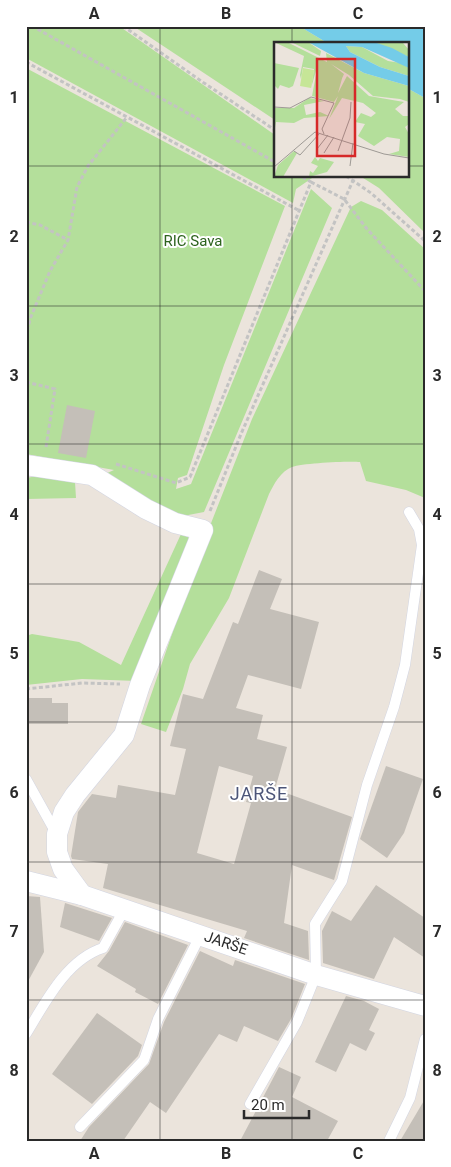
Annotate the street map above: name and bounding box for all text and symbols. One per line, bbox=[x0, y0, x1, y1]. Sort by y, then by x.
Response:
text: A bbox=[89, 4, 100, 23]
text: B bbox=[221, 4, 231, 23]
text: C bbox=[353, 4, 363, 23]
inset map bbox=[274, 42, 408, 178]
text: 1 bbox=[9, 88, 19, 107]
text: 1 bbox=[432, 88, 442, 107]
text: 2 bbox=[9, 227, 19, 246]
text: 2 bbox=[432, 227, 442, 246]
park label: RIC Sava bbox=[163, 232, 223, 250]
text: 3 bbox=[9, 366, 19, 385]
text: 3 bbox=[432, 366, 442, 385]
text: 4 bbox=[9, 505, 19, 524]
text: 4 bbox=[432, 505, 442, 524]
text: 5 bbox=[9, 644, 19, 663]
text: 5 bbox=[432, 644, 442, 663]
text: 6 bbox=[9, 783, 19, 802]
district label: JARŠE bbox=[230, 783, 288, 804]
text: 6 bbox=[432, 783, 442, 802]
text: 7 bbox=[9, 922, 19, 941]
text: 7 bbox=[432, 922, 442, 941]
street label: JARŠE bbox=[202, 927, 250, 959]
text: 8 bbox=[9, 1061, 19, 1080]
text: 8 bbox=[432, 1061, 442, 1080]
scale bar bbox=[244, 1087, 308, 1119]
text: 20 m bbox=[251, 1096, 285, 1114]
text: A bbox=[89, 1144, 100, 1163]
text: B bbox=[221, 1144, 231, 1163]
text: C bbox=[353, 1144, 363, 1163]

